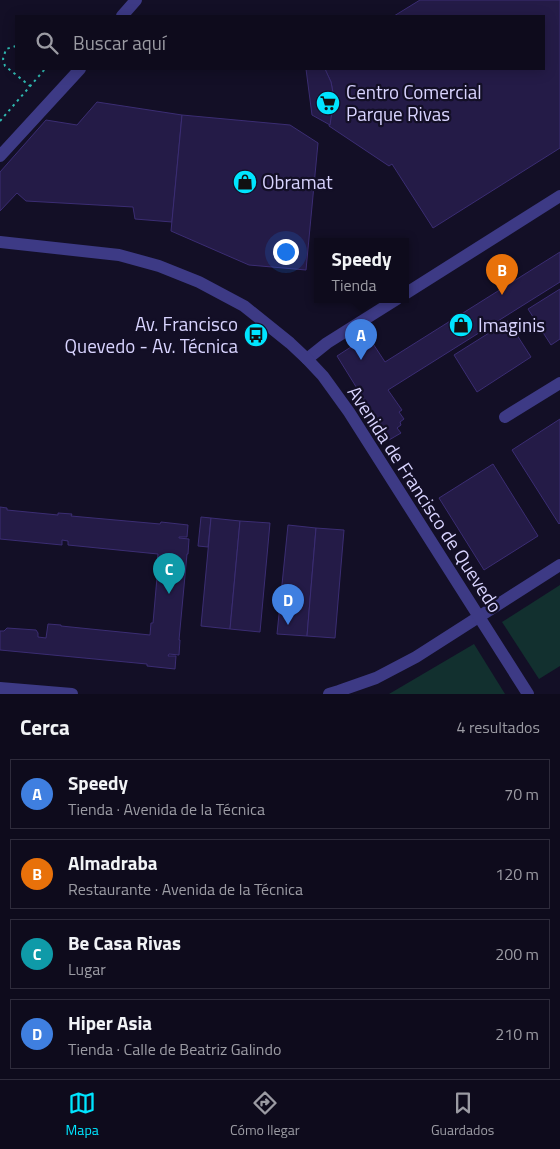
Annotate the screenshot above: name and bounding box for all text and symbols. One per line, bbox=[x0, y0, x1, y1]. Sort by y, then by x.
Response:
search box bbox=[15, 15, 545, 70]
text: Buscar aquí bbox=[73, 28, 166, 57]
icon: search bbox=[33, 29, 61, 57]
place label: Centro Comercial Parque Rivas bbox=[346, 77, 482, 128]
supermarket icon: Centro Comercial Parque Rivas bbox=[315, 90, 341, 116]
place label: Obramat bbox=[262, 167, 333, 196]
shop icon: Obramat bbox=[232, 169, 258, 195]
popup bbox=[314, 238, 409, 303]
your location bbox=[273, 239, 299, 265]
text: Speedy bbox=[332, 244, 391, 273]
pin: B bbox=[486, 254, 518, 295]
text: Tienda bbox=[332, 273, 377, 297]
place label: Av. Francisco Quevedo - Av. Técnica bbox=[65, 309, 238, 360]
place label: Imaginis bbox=[478, 310, 545, 339]
shop icon: Imaginis bbox=[448, 312, 474, 338]
pin: A bbox=[345, 319, 377, 360]
bus stop icon: Av. Francisco Quevedo - Av. Técnica bbox=[243, 322, 269, 348]
street label: Avenida de Francisco de Quevedo bbox=[341, 379, 510, 618]
pin: C bbox=[153, 553, 185, 594]
pin: D bbox=[272, 584, 304, 625]
text: Cerca bbox=[20, 711, 70, 743]
text: 4 resultados bbox=[456, 715, 540, 739]
text: Speedy bbox=[68, 768, 128, 797]
text: A bbox=[32, 782, 42, 806]
text: 70 m bbox=[504, 782, 539, 806]
text: Tienda · Avenida de la Técnica bbox=[68, 797, 265, 821]
text: Almadraba bbox=[68, 848, 157, 877]
text: B bbox=[32, 862, 42, 886]
text: 120 m bbox=[495, 862, 539, 886]
text: Restaurante · Avenida de la Técnica bbox=[68, 877, 303, 901]
text: Be Casa Rivas bbox=[68, 928, 181, 957]
text: C bbox=[33, 942, 41, 966]
text: 200 m bbox=[495, 942, 539, 966]
text: Lugar bbox=[68, 957, 106, 981]
text: Hiper Asia bbox=[68, 1008, 152, 1037]
text: D bbox=[32, 1022, 42, 1046]
text: 210 m bbox=[495, 1022, 539, 1046]
text: Tienda · Calle de Beatriz Galindo bbox=[68, 1037, 281, 1061]
tab: Mapa bbox=[66, 1089, 99, 1140]
tab: Cómo llegar bbox=[230, 1089, 300, 1140]
tab: Guardados bbox=[431, 1089, 494, 1140]

